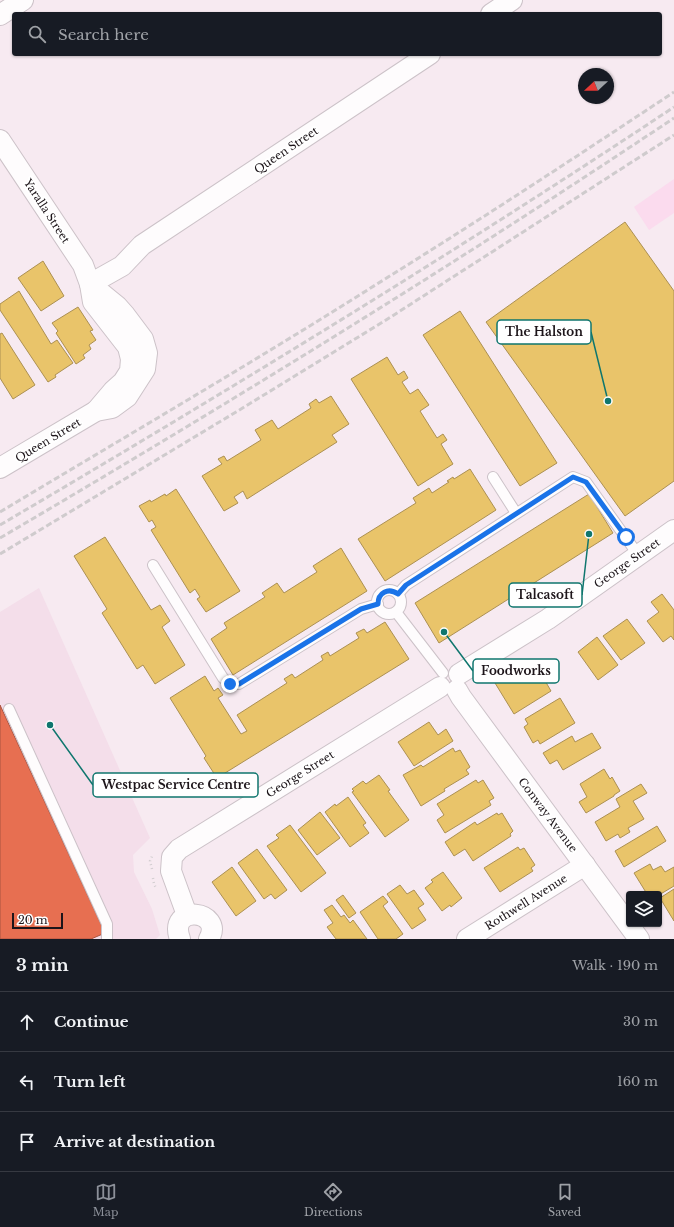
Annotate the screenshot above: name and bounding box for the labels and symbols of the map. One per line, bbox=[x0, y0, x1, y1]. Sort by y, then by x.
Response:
north arrow bbox=[578, 68, 614, 104]
street label: Queen Street bbox=[251, 123, 321, 177]
street label: Yaralla Street bbox=[20, 175, 73, 246]
callout: The Halston bbox=[497, 320, 591, 344]
text: The Halston bbox=[505, 324, 583, 339]
street label: Queen Street bbox=[13, 414, 84, 465]
route start bbox=[617, 528, 635, 546]
street label: George Street bbox=[591, 535, 663, 591]
callout: Talcasoft bbox=[509, 583, 582, 607]
text: Talcasoft bbox=[516, 587, 574, 602]
callout: Foodworks bbox=[473, 659, 559, 683]
text: Foodworks bbox=[481, 663, 551, 678]
route end bbox=[221, 675, 239, 693]
street label: George Street bbox=[263, 747, 337, 800]
callout: Westpac Service Centre bbox=[93, 773, 258, 797]
street label: Conway Avenue bbox=[515, 775, 581, 855]
text: Westpac Service Centre bbox=[100, 777, 251, 792]
street label: Rothwell Avenue bbox=[482, 871, 570, 933]
scale bar bbox=[12, 911, 63, 930]

